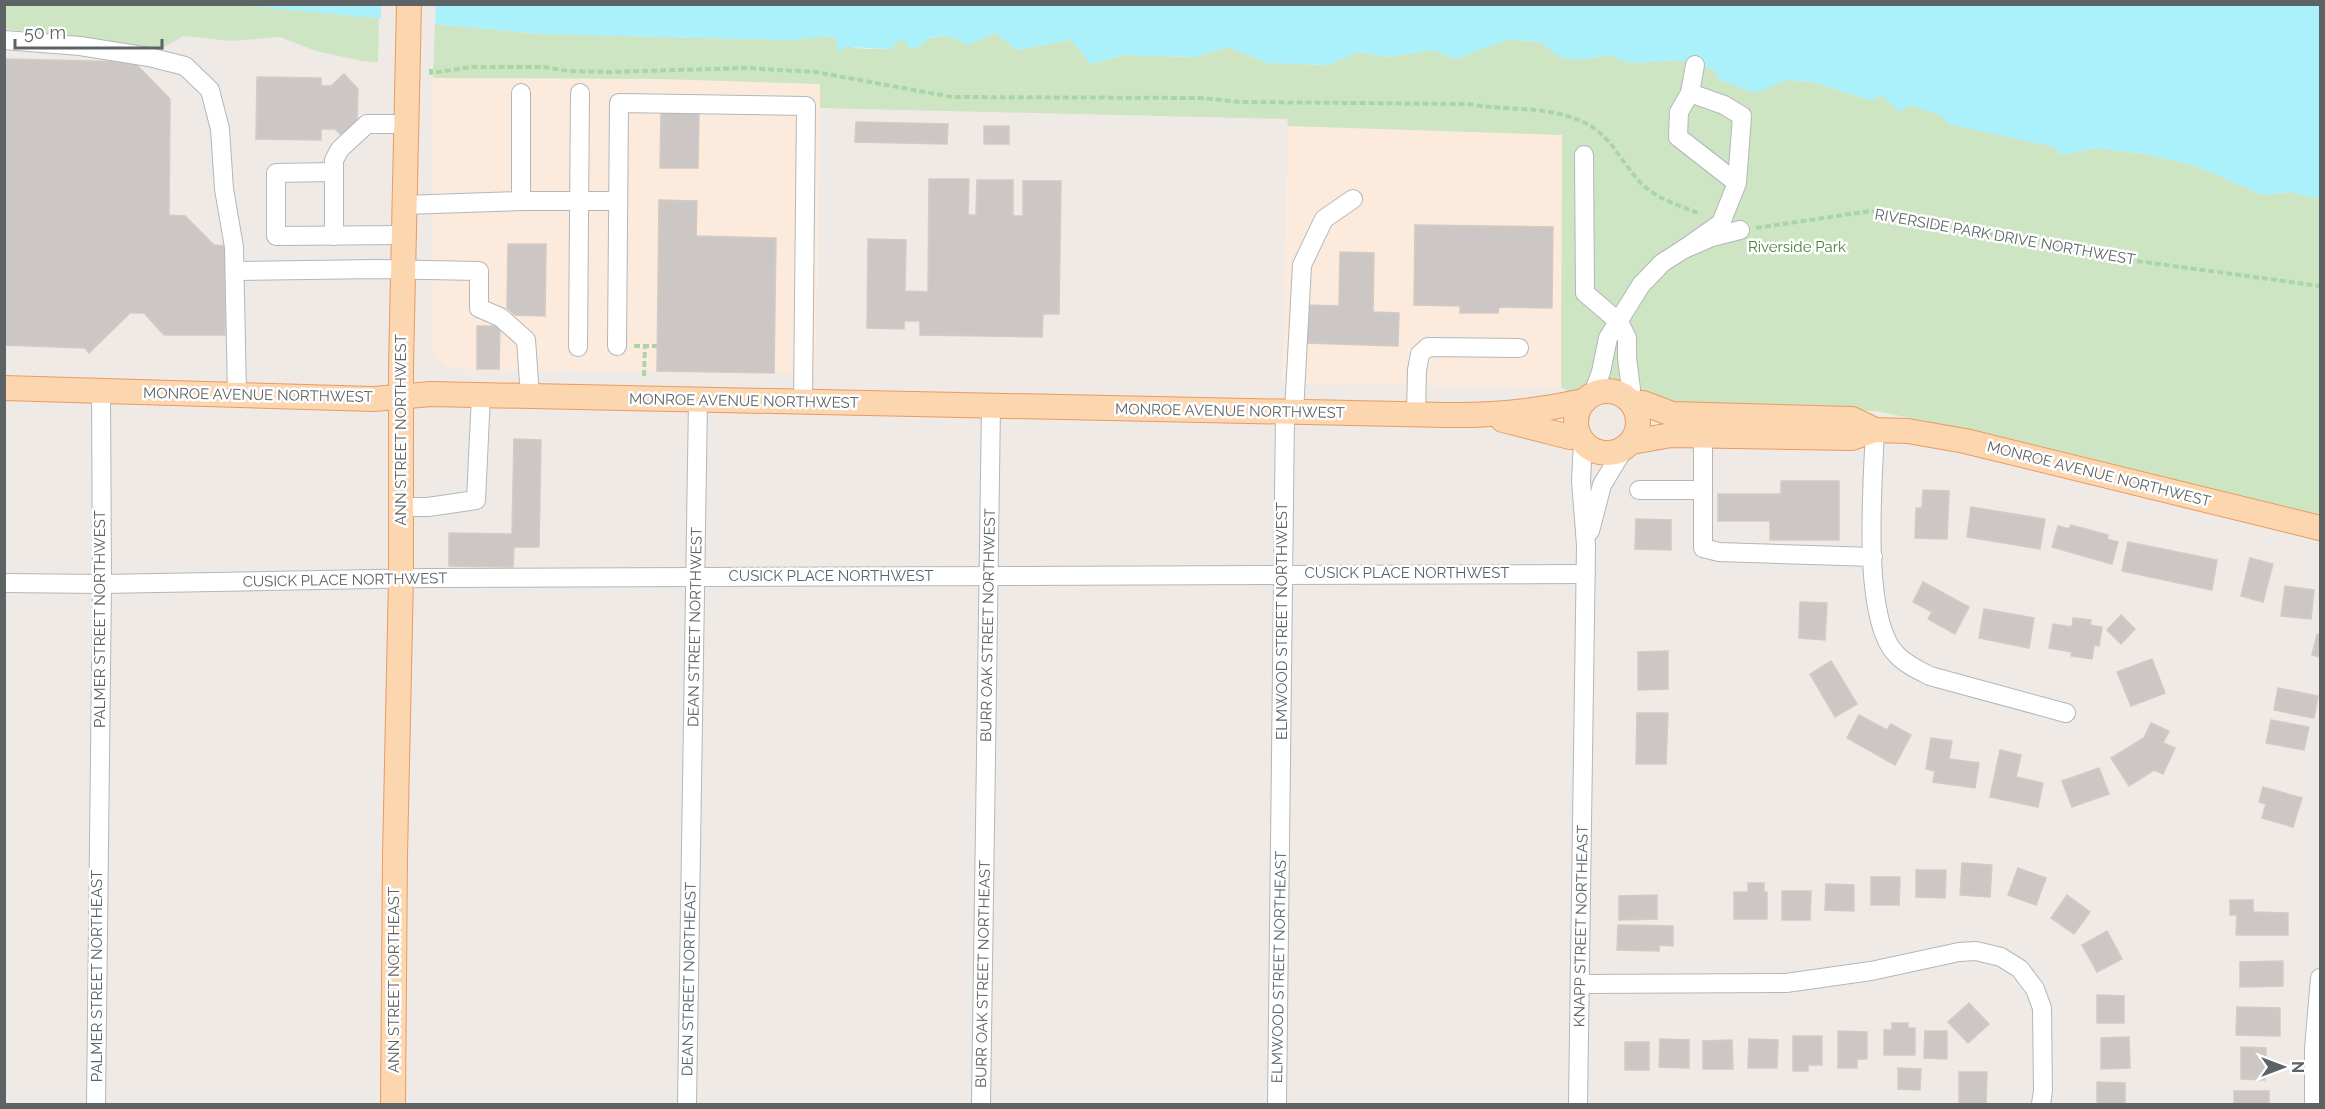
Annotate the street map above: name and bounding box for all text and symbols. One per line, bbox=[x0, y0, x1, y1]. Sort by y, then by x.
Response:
scale bar bbox=[15, 12, 162, 50]
text: 50 m bbox=[24, 22, 66, 43]
street label: RIVERSIDE PARK DRIVE NORTHWEST bbox=[1873, 205, 2137, 269]
park label: Riverside Park bbox=[1748, 238, 1846, 256]
street label: ANN STREET NORTHWEST bbox=[392, 334, 410, 526]
street label: MONROE AVENUE NORTHWEST bbox=[143, 384, 373, 406]
street label: MONROE AVENUE NORTHWEST bbox=[629, 390, 859, 412]
street label: MONROE AVENUE NORTHWEST bbox=[1115, 400, 1345, 422]
street label: MONROE AVENUE NORTHWEST bbox=[1985, 437, 2213, 511]
street label: ELMWOOD STREET NORTHWEST bbox=[1273, 502, 1291, 740]
street label: BURR OAK STREET NORTHWEST bbox=[977, 508, 999, 742]
street label: PALMER STREET NORTHWEST bbox=[91, 510, 109, 728]
street label: DEAN STREET NORTHWEST bbox=[684, 527, 706, 727]
street label: CUSICK PLACE NORTHWEST bbox=[1305, 564, 1509, 582]
street label: CUSICK PLACE NORTHWEST bbox=[729, 567, 933, 585]
street label: CUSICK PLACE NORTHWEST bbox=[242, 569, 448, 591]
street label: KNAPP STREET NORTHEAST bbox=[1570, 825, 1592, 1027]
street label: ELMWOOD STREET NORTHEAST bbox=[1268, 851, 1290, 1083]
street label: BURR OAK STREET NORTHEAST bbox=[972, 860, 994, 1088]
street label: PALMER STREET NORTHEAST bbox=[88, 870, 106, 1082]
street label: DEAN STREET NORTHEAST bbox=[678, 882, 700, 1076]
street label: ANN STREET NORTHEAST bbox=[385, 887, 403, 1073]
north arrow bbox=[2253, 1037, 2313, 1097]
text: N bbox=[2288, 1061, 2307, 1073]

